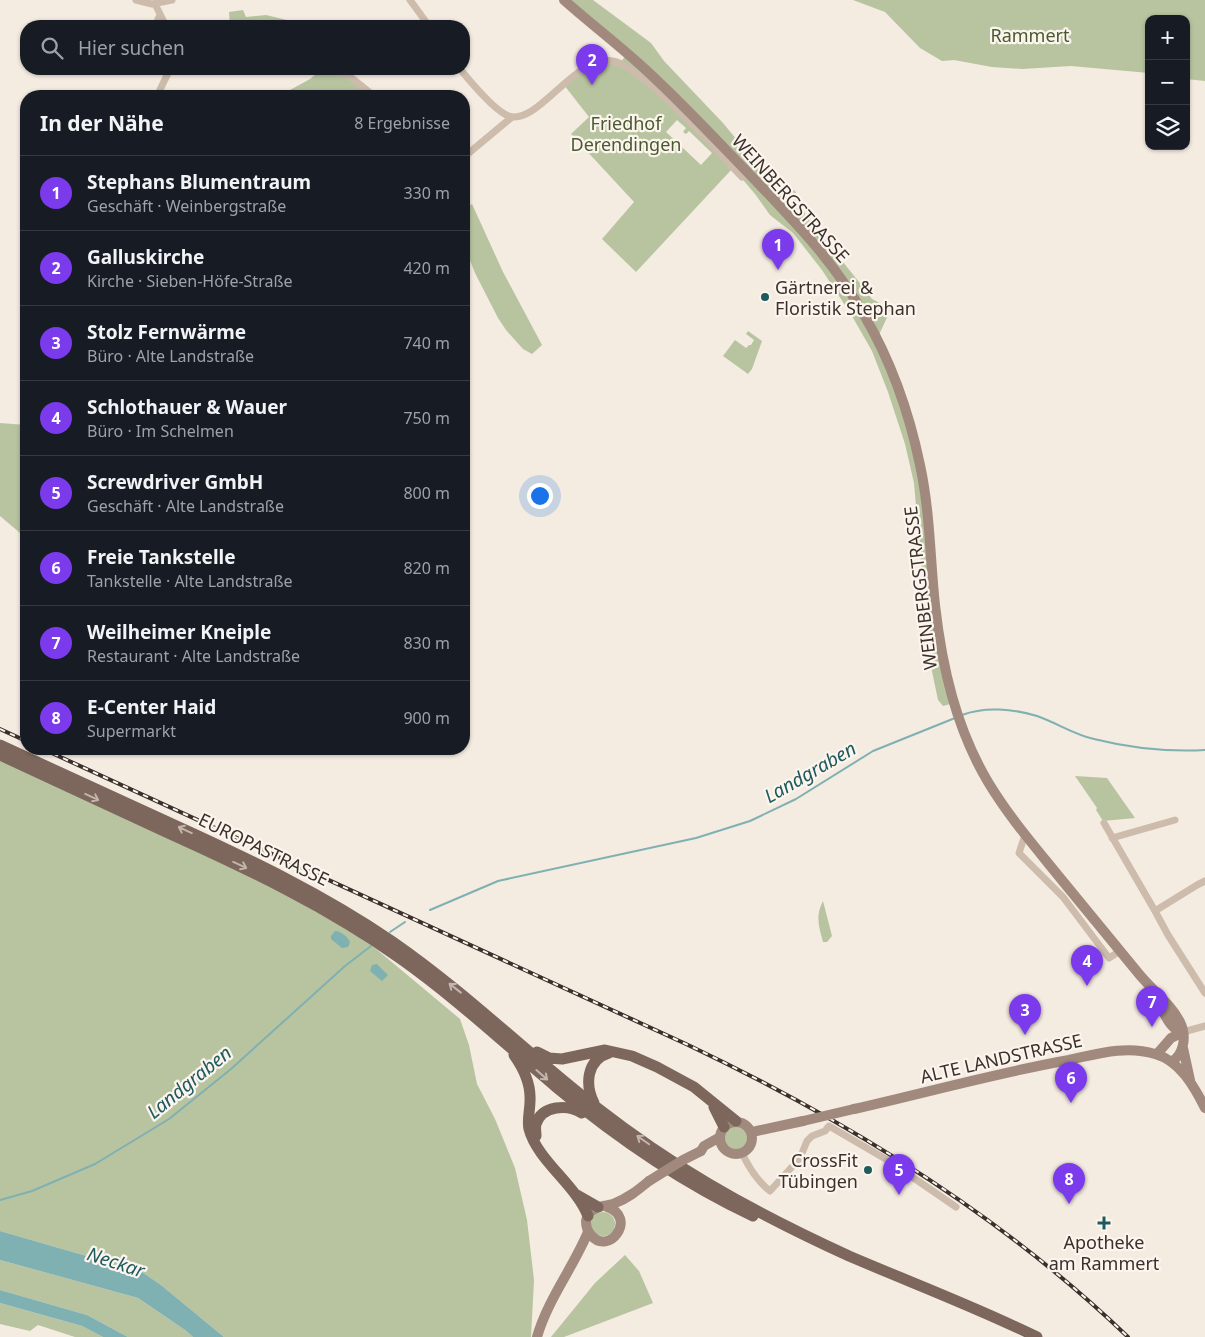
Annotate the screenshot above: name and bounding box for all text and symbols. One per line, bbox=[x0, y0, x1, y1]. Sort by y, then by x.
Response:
map controls bbox=[1145, 15, 1190, 150]
button: + bbox=[1145, 15, 1190, 60]
search box bbox=[20, 20, 470, 75]
park label: Rammert bbox=[990, 23, 1070, 47]
icon: search bbox=[38, 34, 66, 62]
text: Hier suchen bbox=[78, 35, 185, 61]
pin: 2 bbox=[576, 44, 608, 85]
button: − bbox=[1145, 60, 1190, 105]
button: layers bbox=[1145, 105, 1190, 150]
text: In der Nähe bbox=[40, 109, 164, 137]
park label: Friedhof Derendingen bbox=[571, 111, 681, 156]
text: 8 Ergebnisse bbox=[354, 112, 450, 134]
street label: WEINBERGSTRASSE bbox=[727, 129, 855, 267]
text: Stephans Blumentraum bbox=[87, 169, 311, 195]
text: 1 bbox=[51, 182, 61, 204]
text: 330 m bbox=[403, 182, 450, 204]
text: Geschäft · Weinbergstraße bbox=[87, 195, 286, 217]
pin: 1 bbox=[762, 229, 794, 270]
text: Galluskirche bbox=[87, 244, 204, 270]
text: 2 bbox=[51, 257, 61, 279]
text: 420 m bbox=[403, 257, 450, 279]
text: Kirche · Sieben-Höfe-Straße bbox=[87, 270, 293, 292]
place label: Gärtnerei & Floristik Stephan bbox=[775, 275, 916, 320]
marker: Gärtnerei & Floristik Stephan bbox=[759, 291, 771, 303]
text: Stolz Fernwärme bbox=[87, 319, 246, 345]
text: 3 bbox=[51, 332, 61, 354]
text: 740 m bbox=[403, 332, 450, 354]
text: Büro · Alte Landstraße bbox=[87, 345, 254, 367]
text: Schlothauer & Wauer bbox=[87, 394, 287, 420]
text: 4 bbox=[51, 407, 61, 429]
text: 750 m bbox=[403, 407, 450, 429]
text: Büro · Im Schelmen bbox=[87, 420, 234, 442]
text: Screwdriver GmbH bbox=[87, 469, 263, 495]
text: 5 bbox=[51, 482, 61, 504]
text: 800 m bbox=[403, 482, 450, 504]
your location bbox=[527, 483, 553, 509]
text: Geschäft · Alte Landstraße bbox=[87, 495, 284, 517]
street label: WEINBERGSTRASSE bbox=[898, 505, 942, 671]
text: Freie Tankstelle bbox=[87, 544, 236, 570]
text: 6 bbox=[51, 557, 61, 579]
text: 820 m bbox=[403, 557, 450, 579]
text: Tankstelle · Alte Landstraße bbox=[87, 570, 293, 592]
text: Weilheimer Kneiple bbox=[87, 619, 271, 645]
text: 7 bbox=[51, 632, 61, 654]
text: 830 m bbox=[403, 632, 450, 654]
text: Restaurant · Alte Landstraße bbox=[87, 645, 300, 667]
text: E-Center Haid bbox=[87, 694, 216, 720]
text: 8 bbox=[51, 707, 61, 729]
text: 900 m bbox=[403, 707, 450, 729]
text: Supermarkt bbox=[87, 720, 176, 742]
water label: Landgraben bbox=[759, 735, 861, 809]
one-way arrow bbox=[84, 793, 99, 803]
street label: EUROPASTRASSE bbox=[195, 807, 333, 891]
one-way arrow bbox=[178, 825, 193, 834]
one-way arrow bbox=[232, 861, 247, 871]
pin: 4 bbox=[1071, 945, 1103, 986]
one-way arrow bbox=[448, 982, 461, 993]
pin: 7 bbox=[1136, 986, 1168, 1027]
pin: 3 bbox=[1009, 994, 1041, 1035]
street label: ALTE LANDSTRASSE bbox=[918, 1028, 1084, 1088]
water label: Landgraben bbox=[141, 1040, 237, 1124]
pin: 6 bbox=[1055, 1062, 1087, 1103]
one-way arrow bbox=[536, 1069, 549, 1081]
one-way arrow bbox=[636, 1135, 650, 1145]
place label: CrossFit Tübingen bbox=[779, 1148, 858, 1193]
pin: 5 bbox=[883, 1154, 915, 1195]
pin: 8 bbox=[1053, 1163, 1085, 1204]
marker: CrossFit Tübingen bbox=[862, 1164, 874, 1176]
marker: Apotheke am Rammert bbox=[1098, 1217, 1110, 1229]
place label: Apotheke am Rammert bbox=[1049, 1230, 1160, 1275]
water label: Neckar bbox=[84, 1240, 150, 1284]

